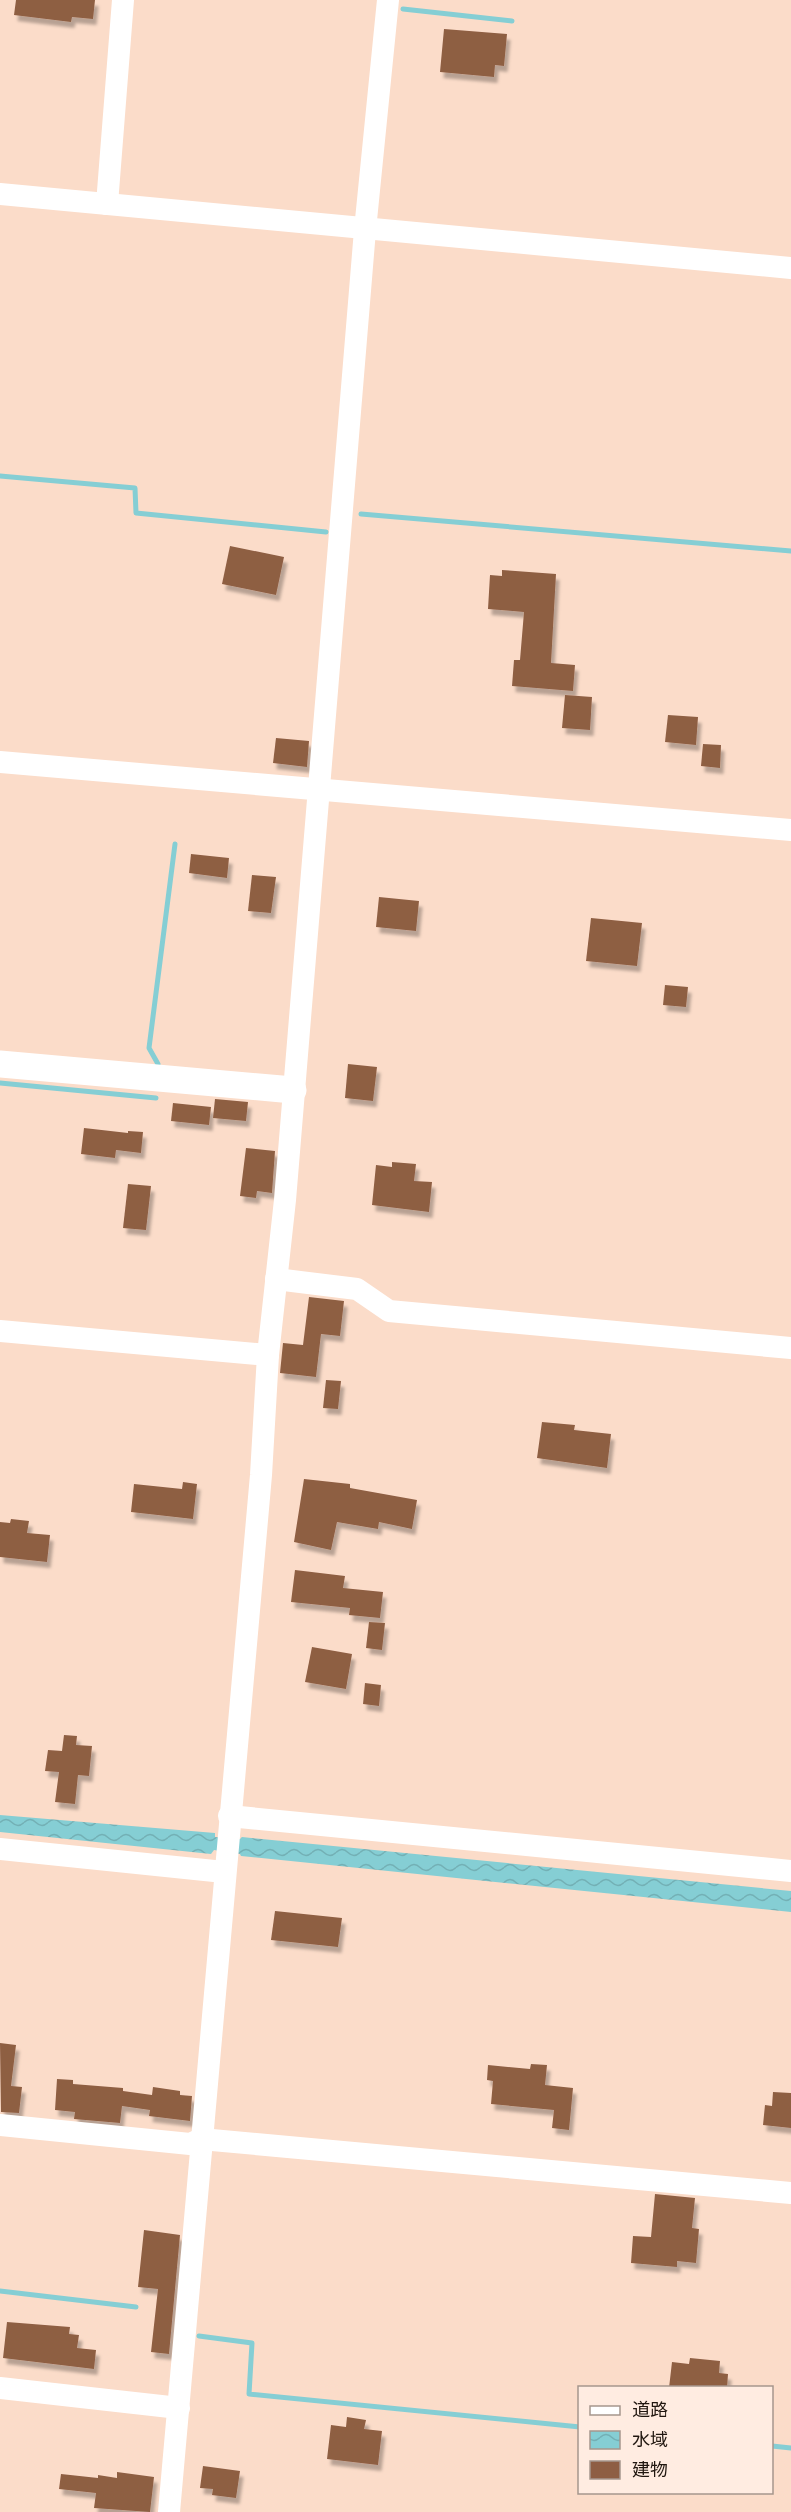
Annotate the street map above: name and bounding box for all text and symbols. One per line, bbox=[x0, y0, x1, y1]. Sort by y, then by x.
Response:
legend bbox=[578, 2386, 773, 2494]
text: 道路 bbox=[632, 2399, 668, 2420]
text: 水域 bbox=[632, 2429, 668, 2450]
text: 建物 bbox=[632, 2459, 668, 2480]

